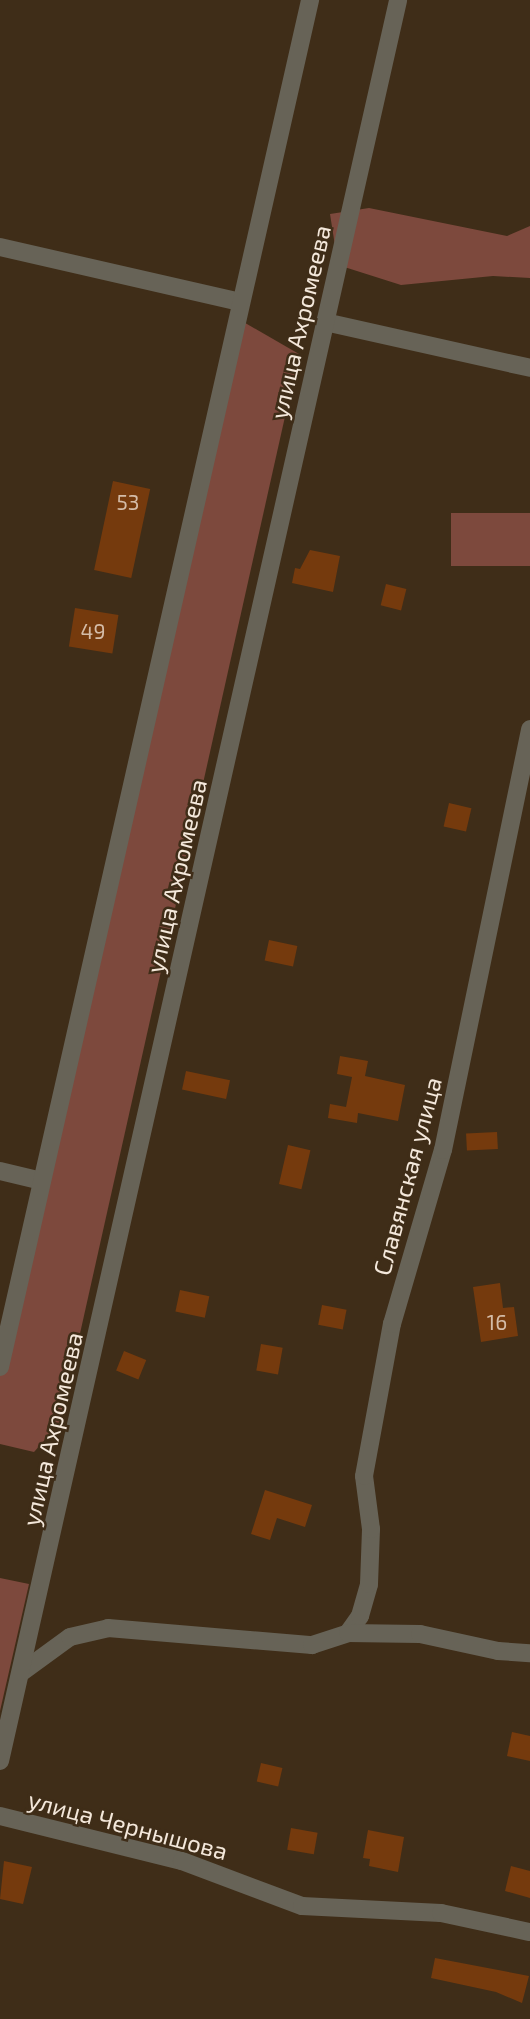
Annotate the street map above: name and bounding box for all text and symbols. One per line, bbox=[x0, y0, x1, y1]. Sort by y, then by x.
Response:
street label: улица Ахромеева bbox=[264, 222, 336, 422]
house number: 53 bbox=[117, 489, 139, 515]
house number: 49 bbox=[81, 618, 105, 644]
street label: улица Ахромеева bbox=[140, 776, 212, 976]
street label: Славянская улица bbox=[367, 1074, 447, 1278]
house number: 16 bbox=[487, 1309, 507, 1335]
street label: улица Ахромеева bbox=[16, 1329, 88, 1529]
street label: улица Чернышова bbox=[25, 1785, 231, 1865]

